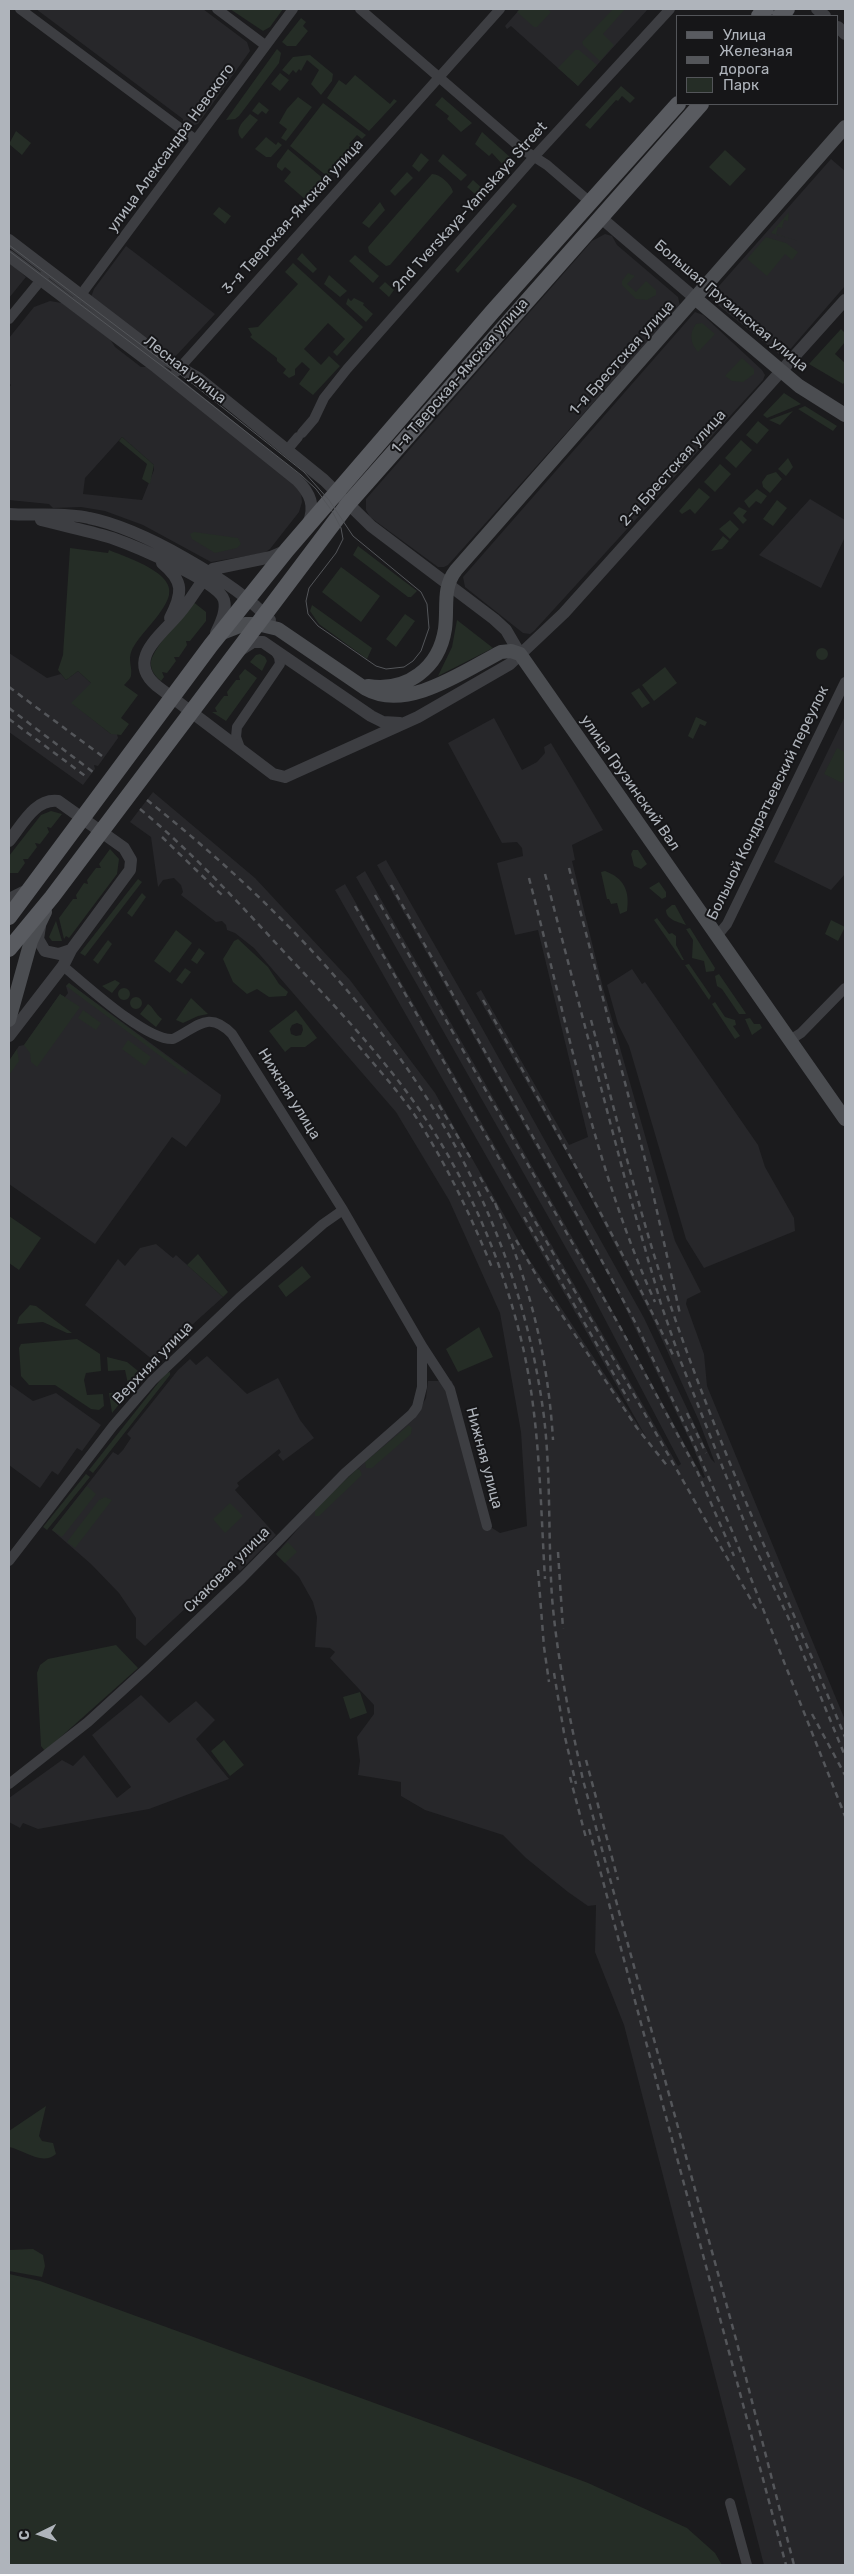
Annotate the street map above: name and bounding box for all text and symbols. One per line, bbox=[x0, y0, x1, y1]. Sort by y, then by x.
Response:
legend bbox=[676, 15, 839, 105]
text: Улица bbox=[723, 26, 766, 44]
text: Железная дорога bbox=[719, 42, 793, 78]
street label: улица Александра Невского bbox=[104, 60, 238, 236]
text: Парк bbox=[723, 76, 759, 94]
street label: 2nd Tverskaya-Yamskaya Street bbox=[389, 118, 551, 296]
street label: 3-я Тверская-Ямская улица bbox=[219, 136, 367, 298]
street label: Большая Грузинская улица bbox=[650, 236, 812, 376]
street label: 1-я Тверская-Ямская улица bbox=[388, 295, 532, 457]
street label: 1-я Брестская улица bbox=[566, 297, 678, 419]
street label: Лесная улица bbox=[140, 332, 230, 408]
street label: 2-я Брестская улица bbox=[616, 406, 730, 530]
street label: Большой Кондратьевский переулок bbox=[703, 683, 833, 923]
street label: улица Грузинский Вал bbox=[576, 712, 684, 854]
street label: Нижняя улица bbox=[254, 1045, 324, 1143]
street label: Верхняя улица bbox=[109, 1318, 197, 1408]
street label: Нижняя улица bbox=[462, 1405, 506, 1511]
street label: Скаковая улица bbox=[180, 1523, 274, 1617]
north arrow bbox=[15, 2509, 65, 2559]
text: С bbox=[16, 2530, 33, 2541]

